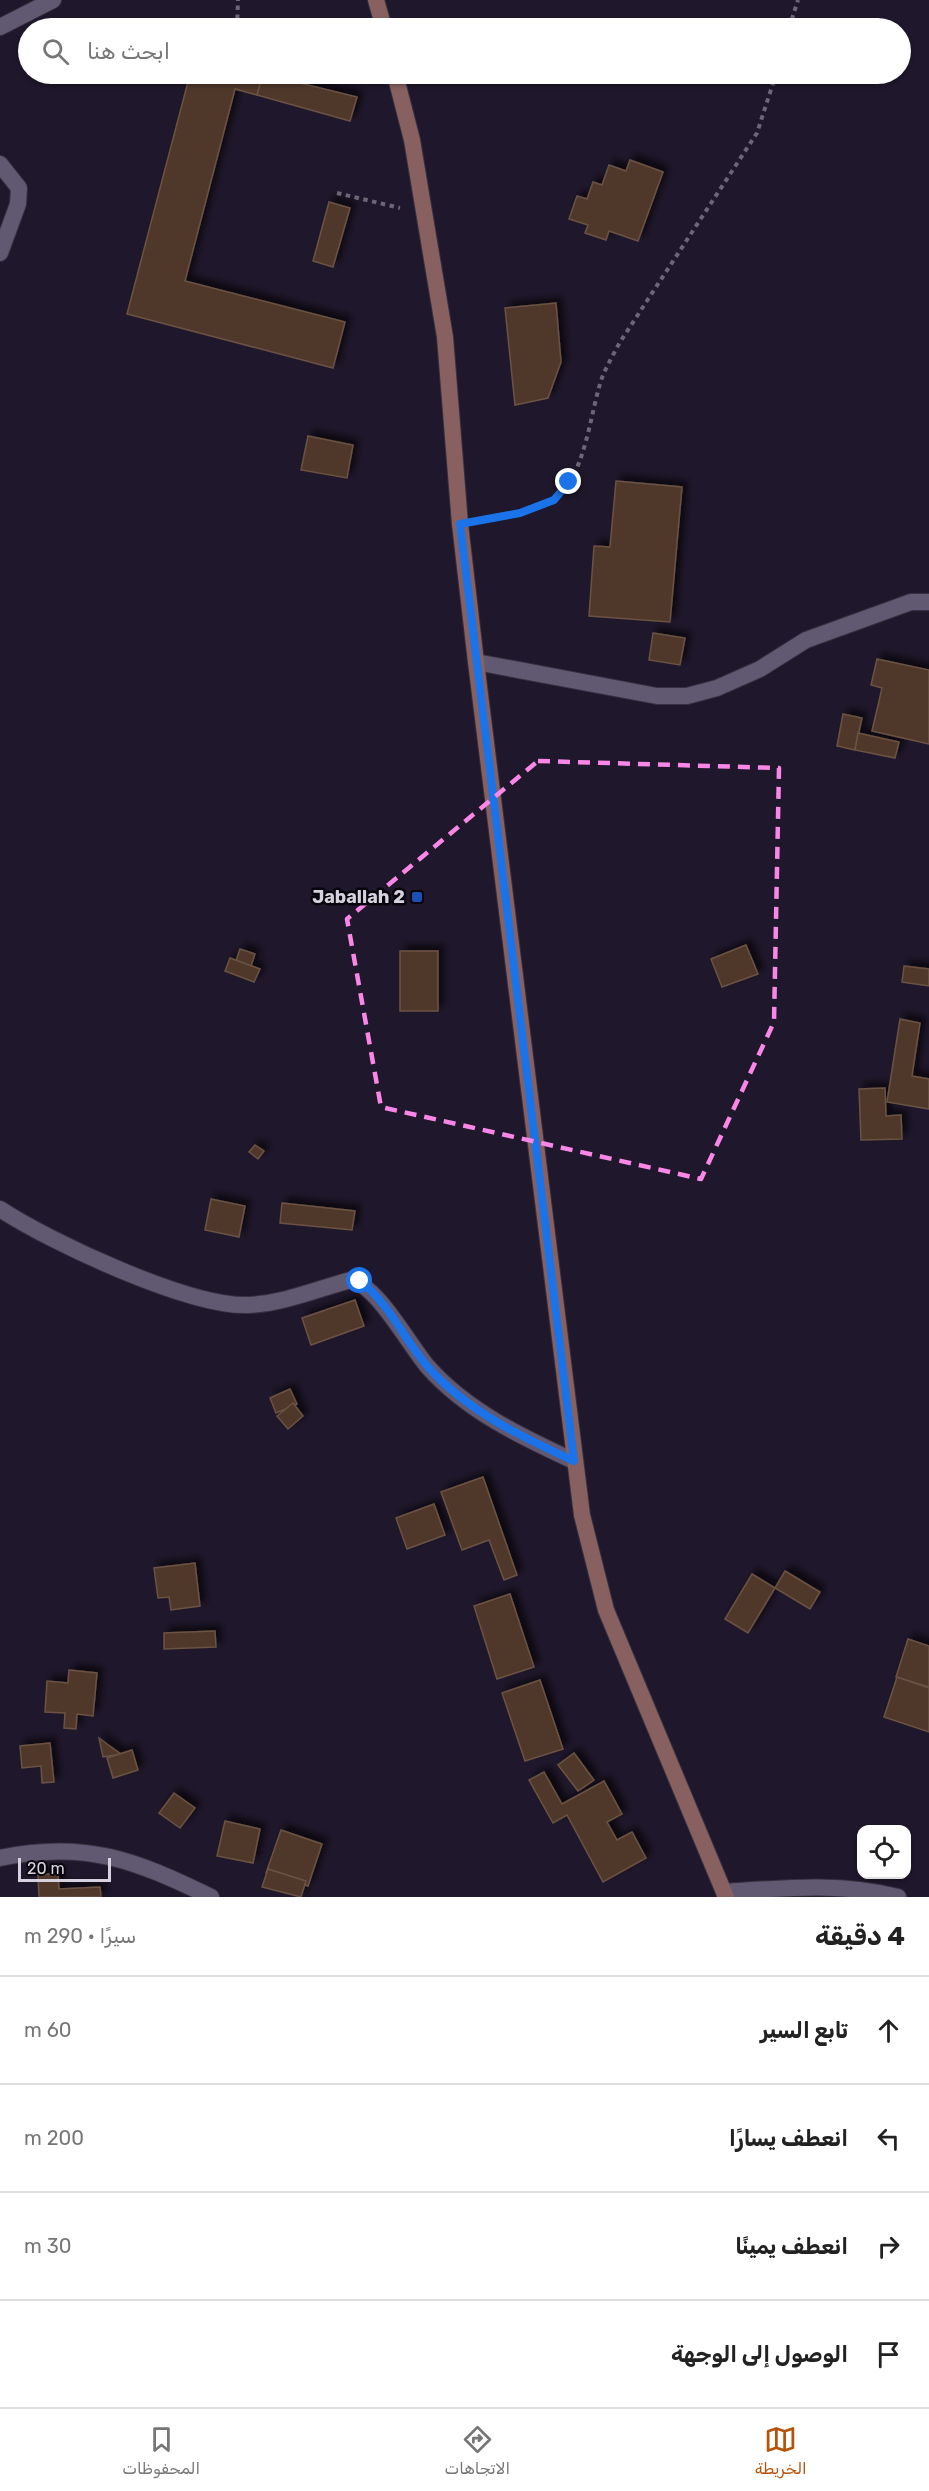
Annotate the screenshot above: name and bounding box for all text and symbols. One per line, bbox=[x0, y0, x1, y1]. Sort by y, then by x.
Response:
search box bbox=[18, 18, 911, 84]
icon: search bbox=[39, 35, 72, 68]
text: ابحث هنا bbox=[87, 38, 170, 65]
route end bbox=[555, 468, 581, 494]
place label: Jaballah 2 bbox=[312, 886, 405, 908]
marker: Jaballah 2 bbox=[410, 890, 424, 904]
route start bbox=[346, 1267, 372, 1293]
map controls bbox=[857, 1825, 911, 1879]
button: locate bbox=[857, 1825, 911, 1879]
scale bar bbox=[18, 1855, 111, 1882]
text: 20 m bbox=[27, 1859, 65, 1878]
text: 4 دقيقة bbox=[815, 1921, 905, 1952]
text: سيرًا · 290 m bbox=[24, 1924, 136, 1948]
icon: ahead bbox=[872, 2014, 905, 2047]
text: تابع السير bbox=[760, 2017, 848, 2044]
text: 60 m bbox=[24, 2018, 71, 2042]
icon: left bbox=[872, 2122, 905, 2155]
text: انعطف يسارًا bbox=[729, 2125, 848, 2152]
text: 200 m bbox=[24, 2126, 84, 2150]
icon: right bbox=[872, 2230, 905, 2263]
text: انعطف يمينًا bbox=[735, 2233, 848, 2260]
text: 30 m bbox=[24, 2234, 71, 2258]
icon: arrive bbox=[872, 2338, 905, 2371]
text: الوصول إلى الوجهة bbox=[671, 2341, 848, 2368]
tab: المحفوظات bbox=[122, 2423, 200, 2478]
tab: الاتجاهات bbox=[445, 2423, 510, 2478]
tab: الخريطة bbox=[755, 2423, 807, 2478]

